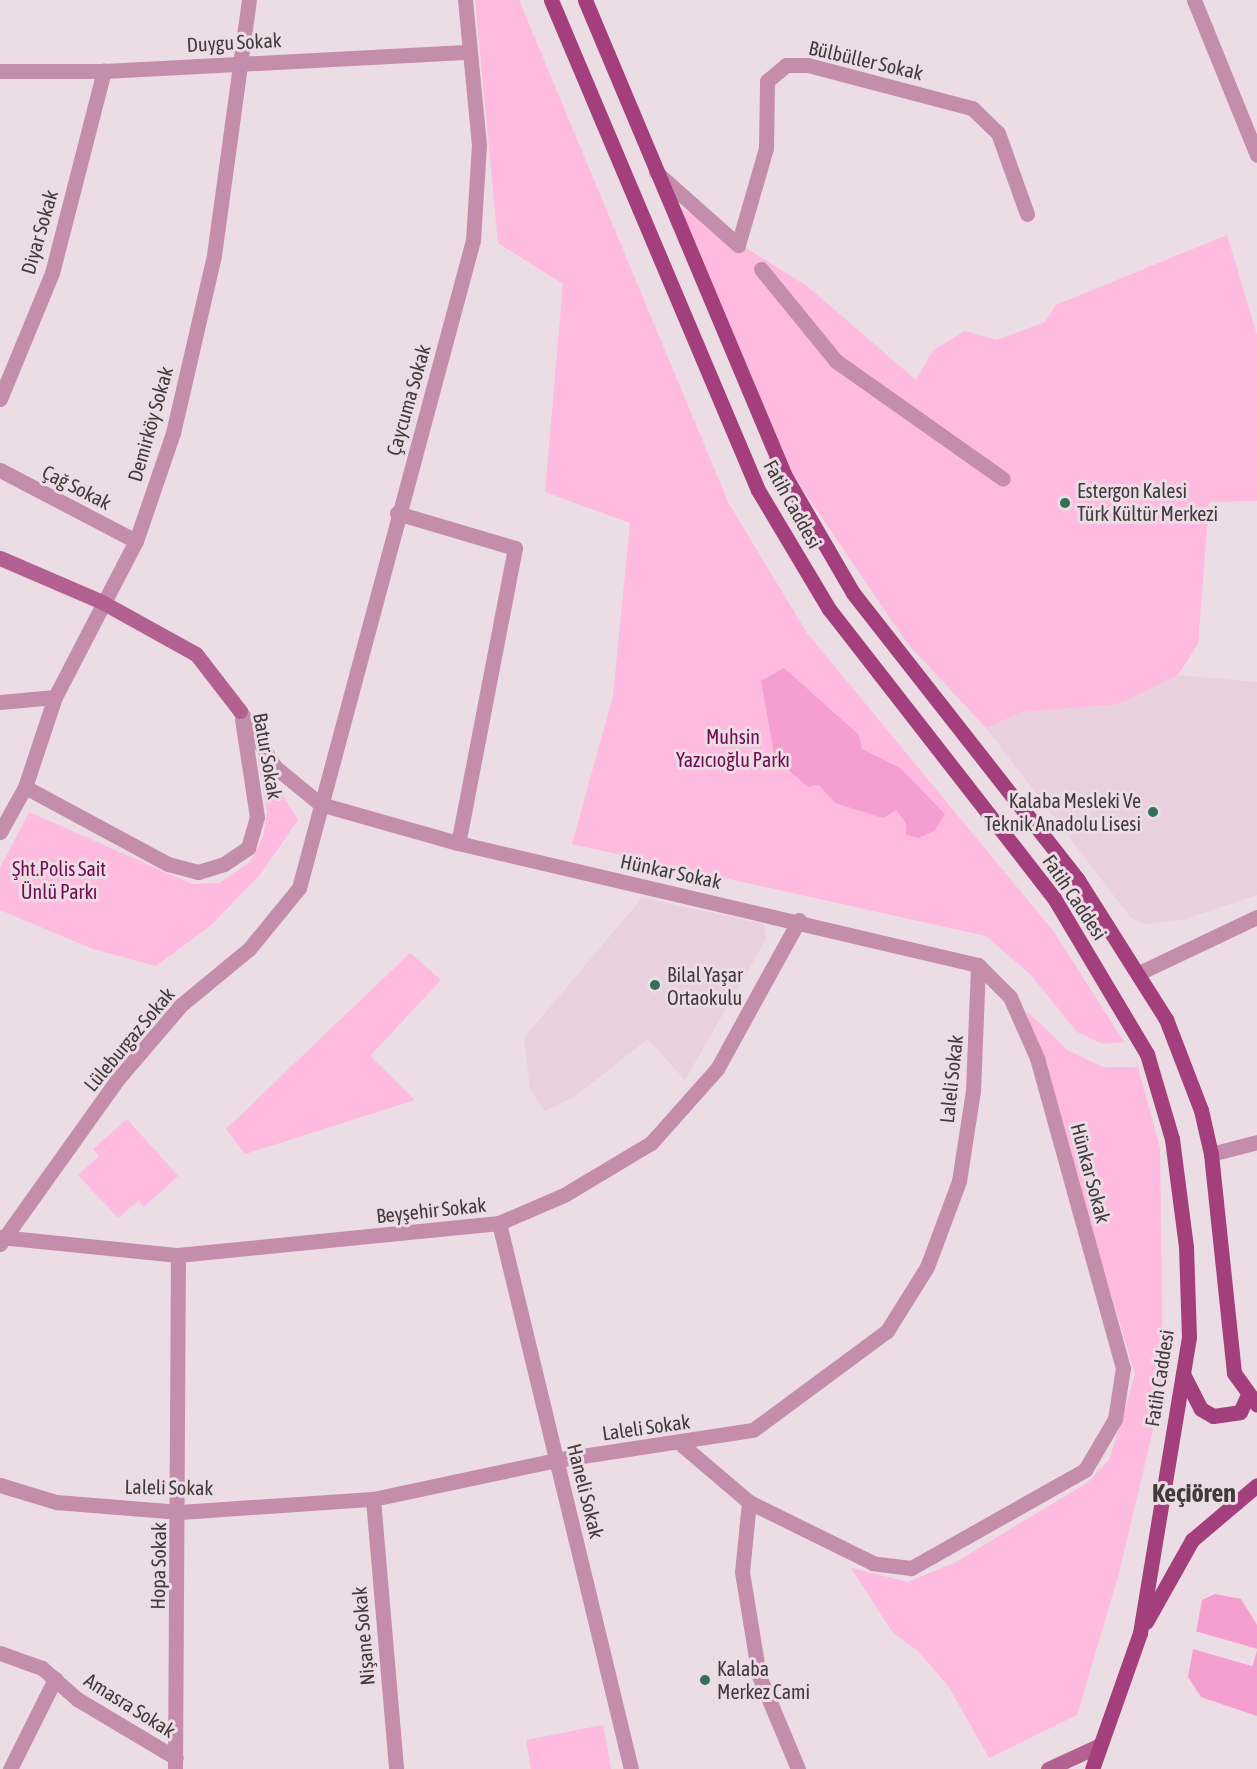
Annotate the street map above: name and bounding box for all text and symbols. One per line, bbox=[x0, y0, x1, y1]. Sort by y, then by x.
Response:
street label: Duygu Sokak bbox=[186, 28, 282, 56]
street label: Bülbüller Sokak bbox=[807, 35, 925, 85]
street label: Diyar Sokak bbox=[16, 187, 62, 277]
street label: Çaycuma Sokak bbox=[381, 342, 435, 458]
street label: Demirköy Sokak bbox=[122, 364, 178, 484]
street label: Fatih Caddesi bbox=[759, 455, 827, 553]
street label: Çağ Sokak bbox=[38, 459, 116, 515]
place label: Estergon Kalesi Türk Kültür Merkezi bbox=[1077, 479, 1218, 526]
marker: Estergon Kalesi Türk Kültür Merkezi bbox=[1058, 496, 1072, 510]
street label: Batur Sokak bbox=[249, 711, 287, 801]
park label: Muhsin Yazıcıoğlu Parkı bbox=[676, 724, 790, 771]
place label: Kalaba Mesleki Ve Teknik Anadolu Lisesi bbox=[984, 789, 1141, 836]
marker: Kalaba Mesleki Ve Teknik Anadolu Lisesi bbox=[1146, 805, 1160, 819]
street label: Hünkar Sokak bbox=[618, 849, 724, 893]
street label: Fatih Caddesi bbox=[1038, 850, 1112, 944]
park label: Şht.Polis Sait Ünlü Parkı bbox=[12, 857, 106, 904]
place label: Bilal Yaşar Ortaokulu bbox=[667, 962, 743, 1009]
marker: Bilal Yaşar Ortaokulu bbox=[648, 978, 662, 992]
street label: Lüleburgaz Sokak bbox=[79, 982, 179, 1096]
street label: Laleli Sokak bbox=[934, 1034, 968, 1124]
street label: Hünkar Sokak bbox=[1066, 1120, 1116, 1226]
street label: Beyşehir Sokak bbox=[375, 1192, 487, 1228]
street label: Fatih Caddesi bbox=[1140, 1328, 1178, 1428]
street label: Laleli Sokak bbox=[600, 1409, 692, 1445]
street label: Haneli Sokak bbox=[563, 1441, 609, 1541]
street label: Laleli Sokak bbox=[125, 1474, 213, 1500]
district label: Keçiören bbox=[1152, 1478, 1236, 1510]
street label: Hopa Sokak bbox=[145, 1522, 171, 1610]
street label: Nişane Sokak bbox=[347, 1586, 379, 1686]
place label: Kalaba Merkez Cami bbox=[717, 1656, 810, 1703]
street label: Amasra Sokak bbox=[80, 1668, 180, 1742]
marker: Kalaba Merkez Cami bbox=[698, 1673, 712, 1687]

